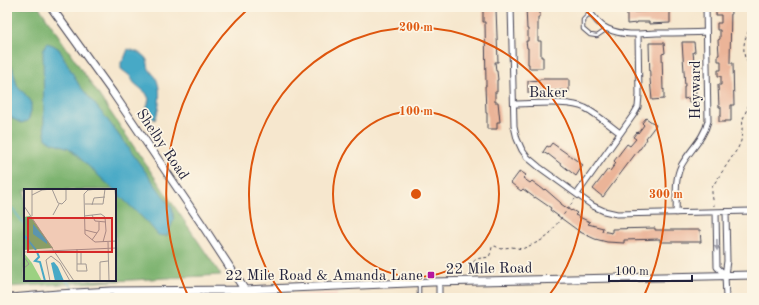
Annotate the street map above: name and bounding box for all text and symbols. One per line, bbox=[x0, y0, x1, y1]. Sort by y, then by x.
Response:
text: 200 m bbox=[399, 22, 433, 34]
street label: Heyward bbox=[689, 60, 704, 120]
street label: Baker bbox=[529, 86, 567, 101]
text: 100 m bbox=[399, 106, 433, 118]
street label: Shelby Road bbox=[133, 107, 191, 183]
centre of rings bbox=[409, 187, 423, 201]
inset map bbox=[24, 189, 116, 281]
text: 300 m bbox=[649, 189, 683, 201]
one-way arrow bbox=[713, 239, 720, 251]
scale bar bbox=[609, 257, 692, 283]
street label: 22 Mile Road bbox=[446, 261, 533, 278]
text: 100 m bbox=[615, 266, 649, 278]
place label: 22 Mile Road & Amanda Lane bbox=[225, 269, 423, 284]
marker: 22 Mile Road & Amanda Lane bbox=[426, 270, 436, 280]

